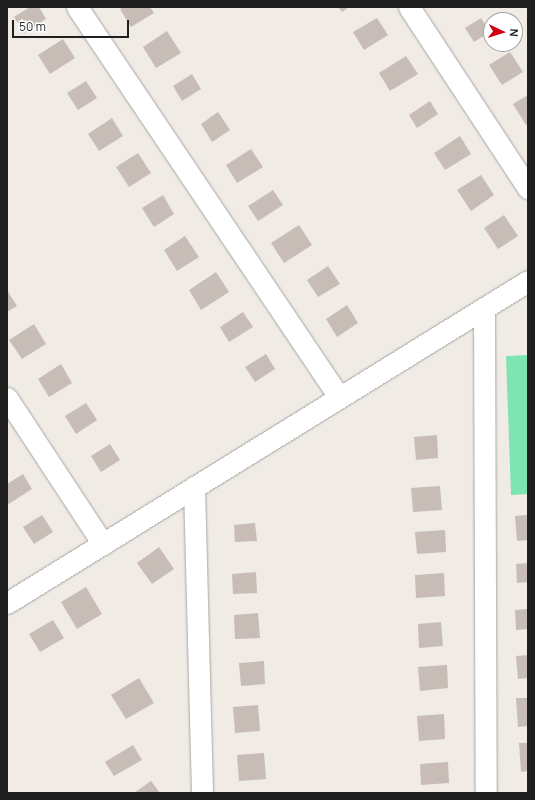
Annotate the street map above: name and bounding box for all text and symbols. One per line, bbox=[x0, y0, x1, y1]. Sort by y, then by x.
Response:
scale bar bbox=[14, 12, 131, 38]
north arrow bbox=[483, 12, 523, 52]
text: 50 m bbox=[19, 18, 46, 35]
text: N bbox=[507, 28, 522, 37]

